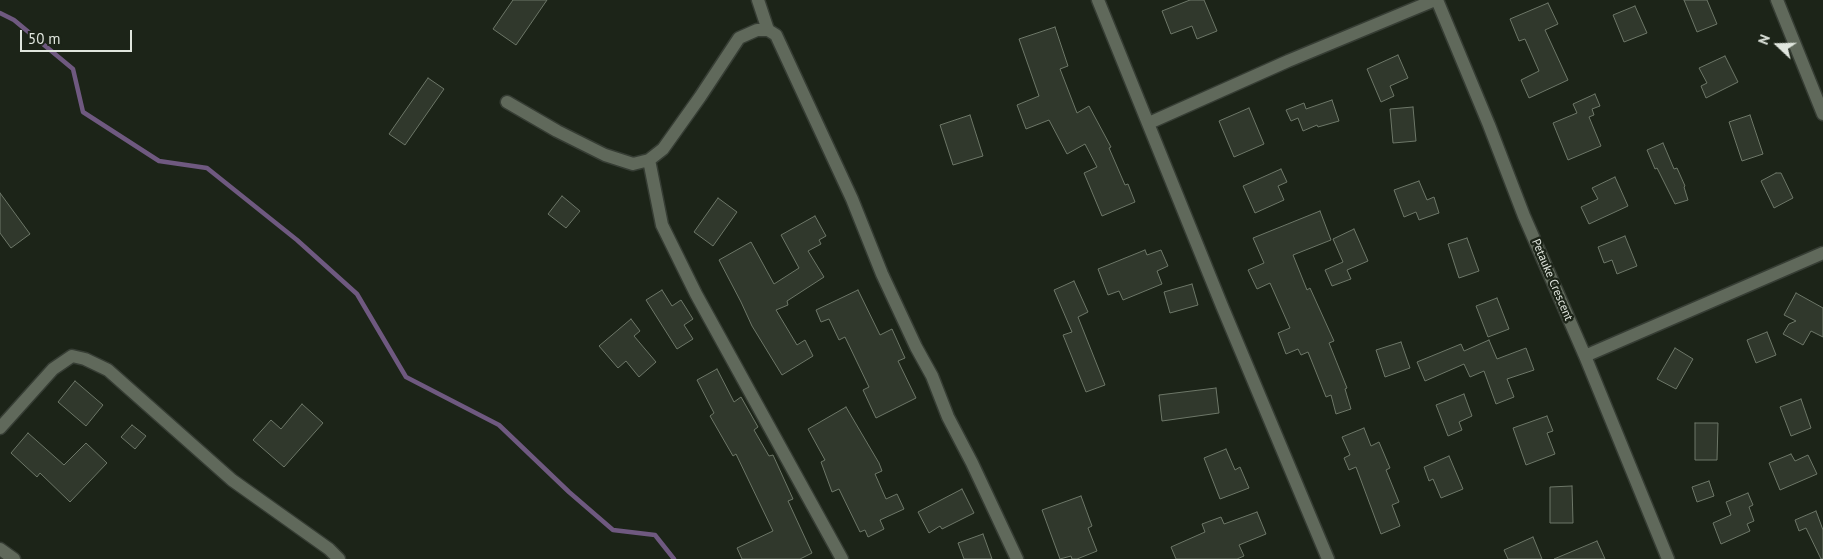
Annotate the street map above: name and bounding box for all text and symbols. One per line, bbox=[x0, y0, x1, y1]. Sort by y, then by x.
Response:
scale bar bbox=[22, 20, 135, 52]
north arrow bbox=[1753, 20, 1803, 70]
text: 50 m bbox=[28, 29, 61, 48]
text: N bbox=[1754, 32, 1774, 47]
street label: Petauke Crescent bbox=[1528, 237, 1576, 323]

